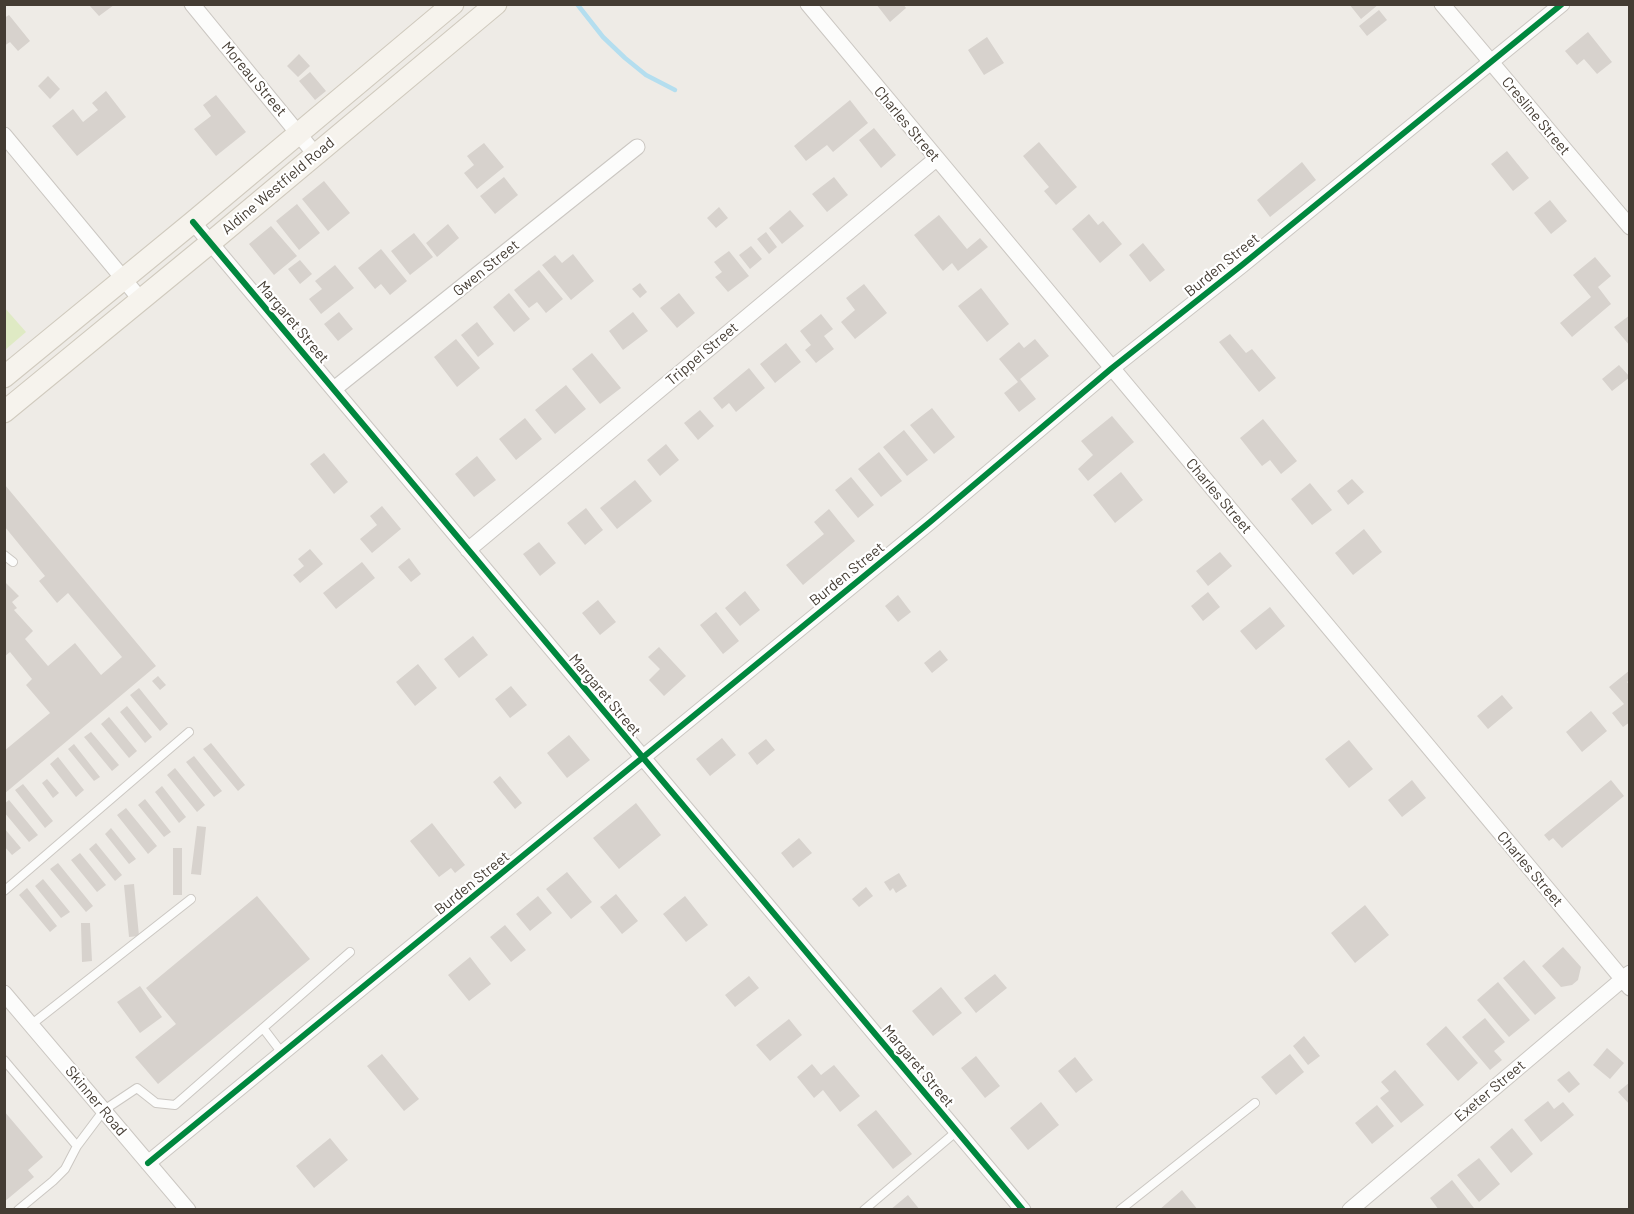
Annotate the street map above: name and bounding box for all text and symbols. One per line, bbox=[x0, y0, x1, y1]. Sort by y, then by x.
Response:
street label: Moreau Street bbox=[218, 38, 290, 120]
street label: Cresline Street bbox=[1498, 73, 1574, 159]
street label: Charles Street bbox=[870, 83, 944, 165]
street label: Aldine Westfield Road bbox=[218, 134, 338, 238]
street label: Burden Street bbox=[1181, 229, 1263, 301]
street label: Gwen Street bbox=[449, 236, 523, 300]
street label: Margaret Street bbox=[253, 277, 333, 367]
street label: Trippel Street bbox=[662, 319, 742, 389]
street label: Charles Street bbox=[1182, 455, 1256, 537]
street label: Burden Street bbox=[806, 538, 888, 610]
street label: Margaret Street bbox=[565, 650, 645, 740]
street label: Charles Street bbox=[1493, 828, 1567, 910]
street label: Burden Street bbox=[431, 847, 513, 919]
street label: Margaret Street bbox=[878, 1021, 958, 1111]
street label: Exeter Street bbox=[1451, 1056, 1529, 1126]
street label: Skinner Road bbox=[62, 1062, 130, 1140]

